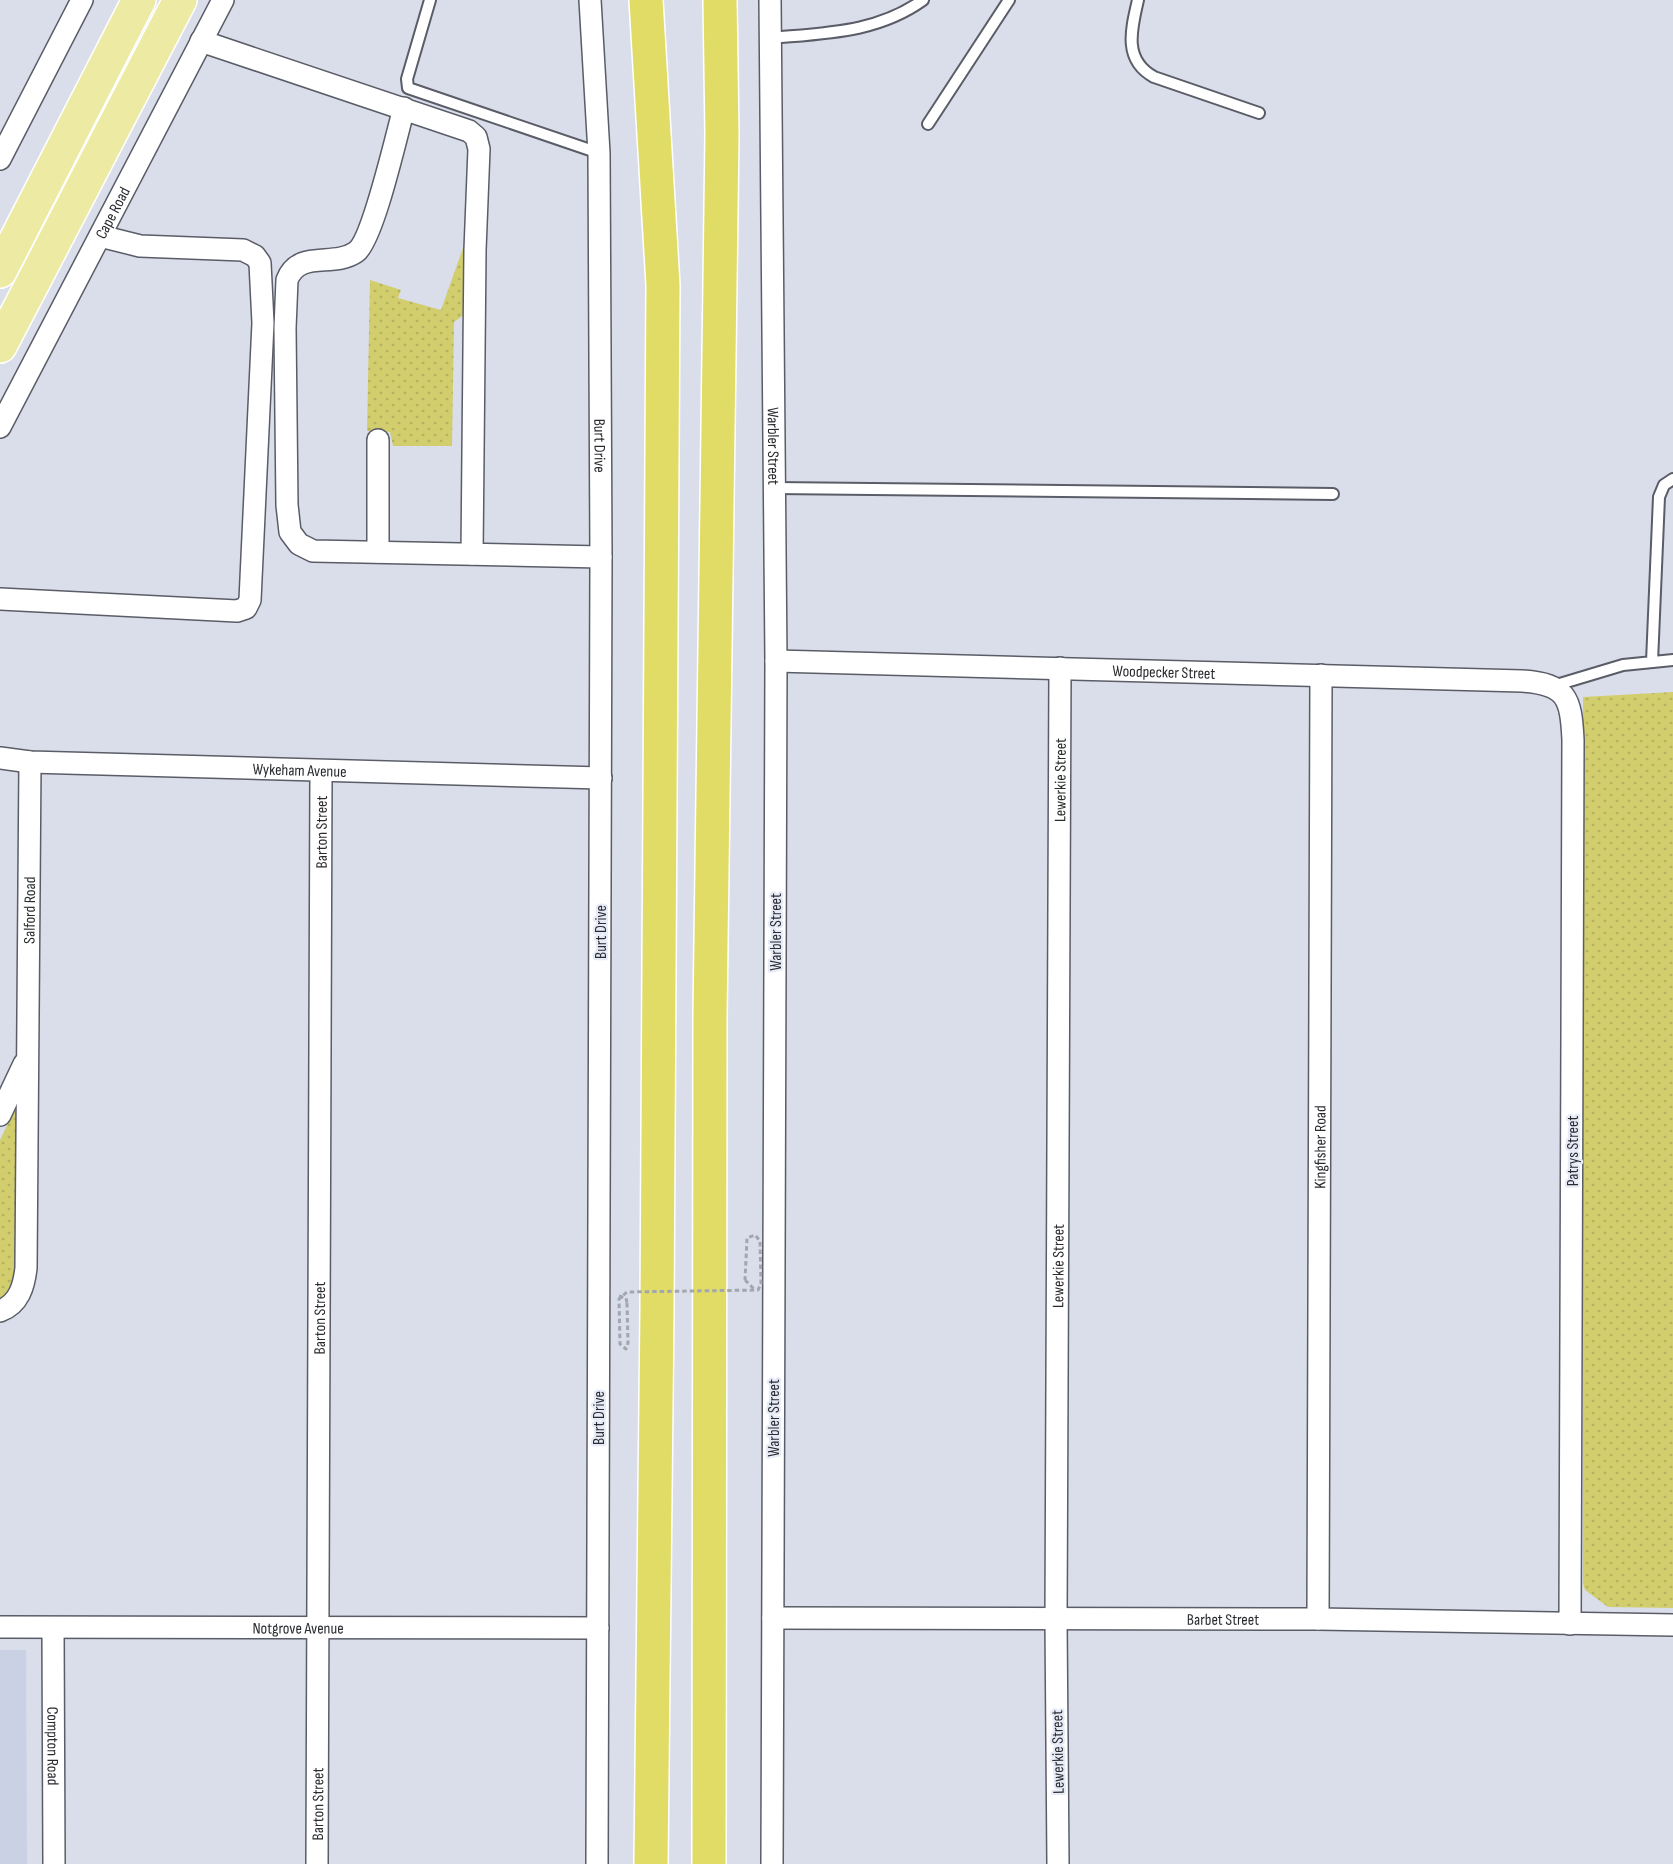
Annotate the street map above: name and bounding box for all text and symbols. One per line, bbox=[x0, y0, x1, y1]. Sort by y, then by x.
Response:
street label: Cape Road bbox=[92, 184, 135, 242]
street label: Warbler Street bbox=[763, 407, 782, 485]
street label: Burt Drive bbox=[589, 419, 609, 473]
street label: Woodpecker Street bbox=[1112, 662, 1216, 684]
street label: Lewerkie Street bbox=[1051, 738, 1071, 822]
street label: Wykeham Avenue bbox=[252, 760, 347, 782]
street label: Barton Street bbox=[313, 795, 332, 868]
street label: Salford Road bbox=[21, 877, 40, 944]
street label: Warbler Street bbox=[767, 893, 786, 971]
street label: Burt Drive bbox=[592, 905, 611, 959]
street label: Kingfisher Road bbox=[1311, 1105, 1331, 1189]
street label: Patrys Street bbox=[1564, 1116, 1583, 1186]
street label: Lewerkie Street bbox=[1049, 1224, 1069, 1308]
street label: Barton Street bbox=[311, 1281, 330, 1354]
street label: Warbler Street bbox=[765, 1379, 784, 1457]
street label: Burt Drive bbox=[590, 1391, 609, 1445]
street label: Barbet Street bbox=[1187, 1611, 1259, 1630]
street label: Notgrove Avenue bbox=[252, 1619, 344, 1639]
street label: Compton Road bbox=[42, 1707, 62, 1785]
street label: Lewerkie Street bbox=[1048, 1710, 1069, 1794]
street label: Barton Street bbox=[309, 1767, 328, 1840]

